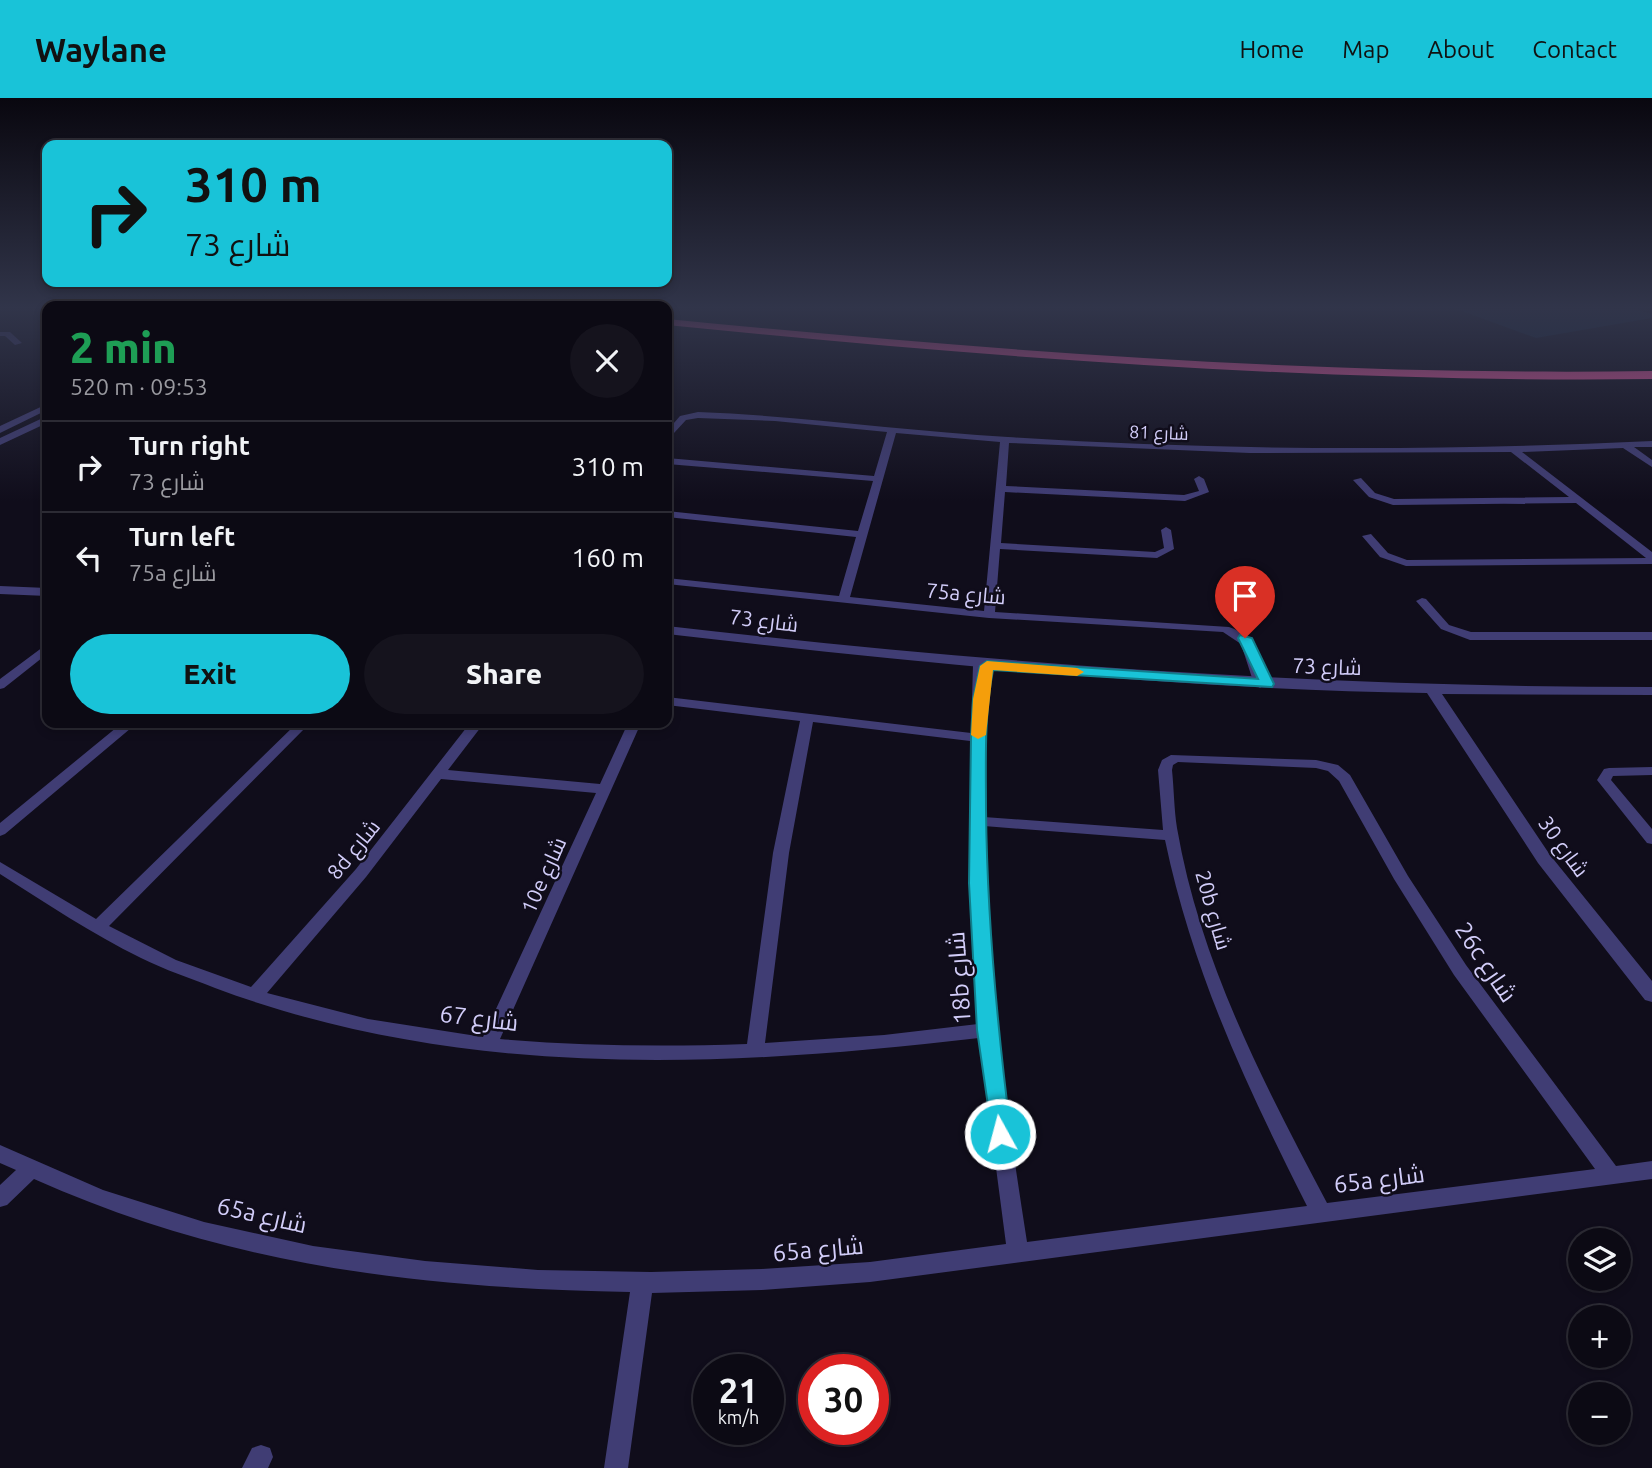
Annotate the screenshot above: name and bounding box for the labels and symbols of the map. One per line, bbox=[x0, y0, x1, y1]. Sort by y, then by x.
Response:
street label: شارع 81 bbox=[1129, 421, 1189, 446]
pin bbox=[1215, 566, 1275, 638]
street label: 75a شارع bbox=[925, 578, 1007, 611]
street label: شارع 73 bbox=[728, 604, 800, 639]
street label: شارع 73 bbox=[1292, 653, 1362, 682]
street label: شارع 30 bbox=[1532, 811, 1594, 883]
street label: 8d شارع bbox=[322, 814, 387, 886]
street label: 10e شارع bbox=[516, 833, 573, 918]
street label: 20b شارع bbox=[1188, 868, 1237, 953]
street label: 26c شارع bbox=[1447, 917, 1522, 1009]
street label: 18b شارع bbox=[942, 930, 979, 1025]
street label: شارع 67 bbox=[438, 1000, 520, 1039]
position arrow bbox=[963, 1097, 1037, 1171]
street label: 65a شارع bbox=[1332, 1160, 1426, 1201]
street label: 65a شارع bbox=[214, 1192, 310, 1241]
street label: 65a شارع bbox=[771, 1232, 865, 1269]
speed limit sign: 30 bbox=[798, 1354, 889, 1445]

